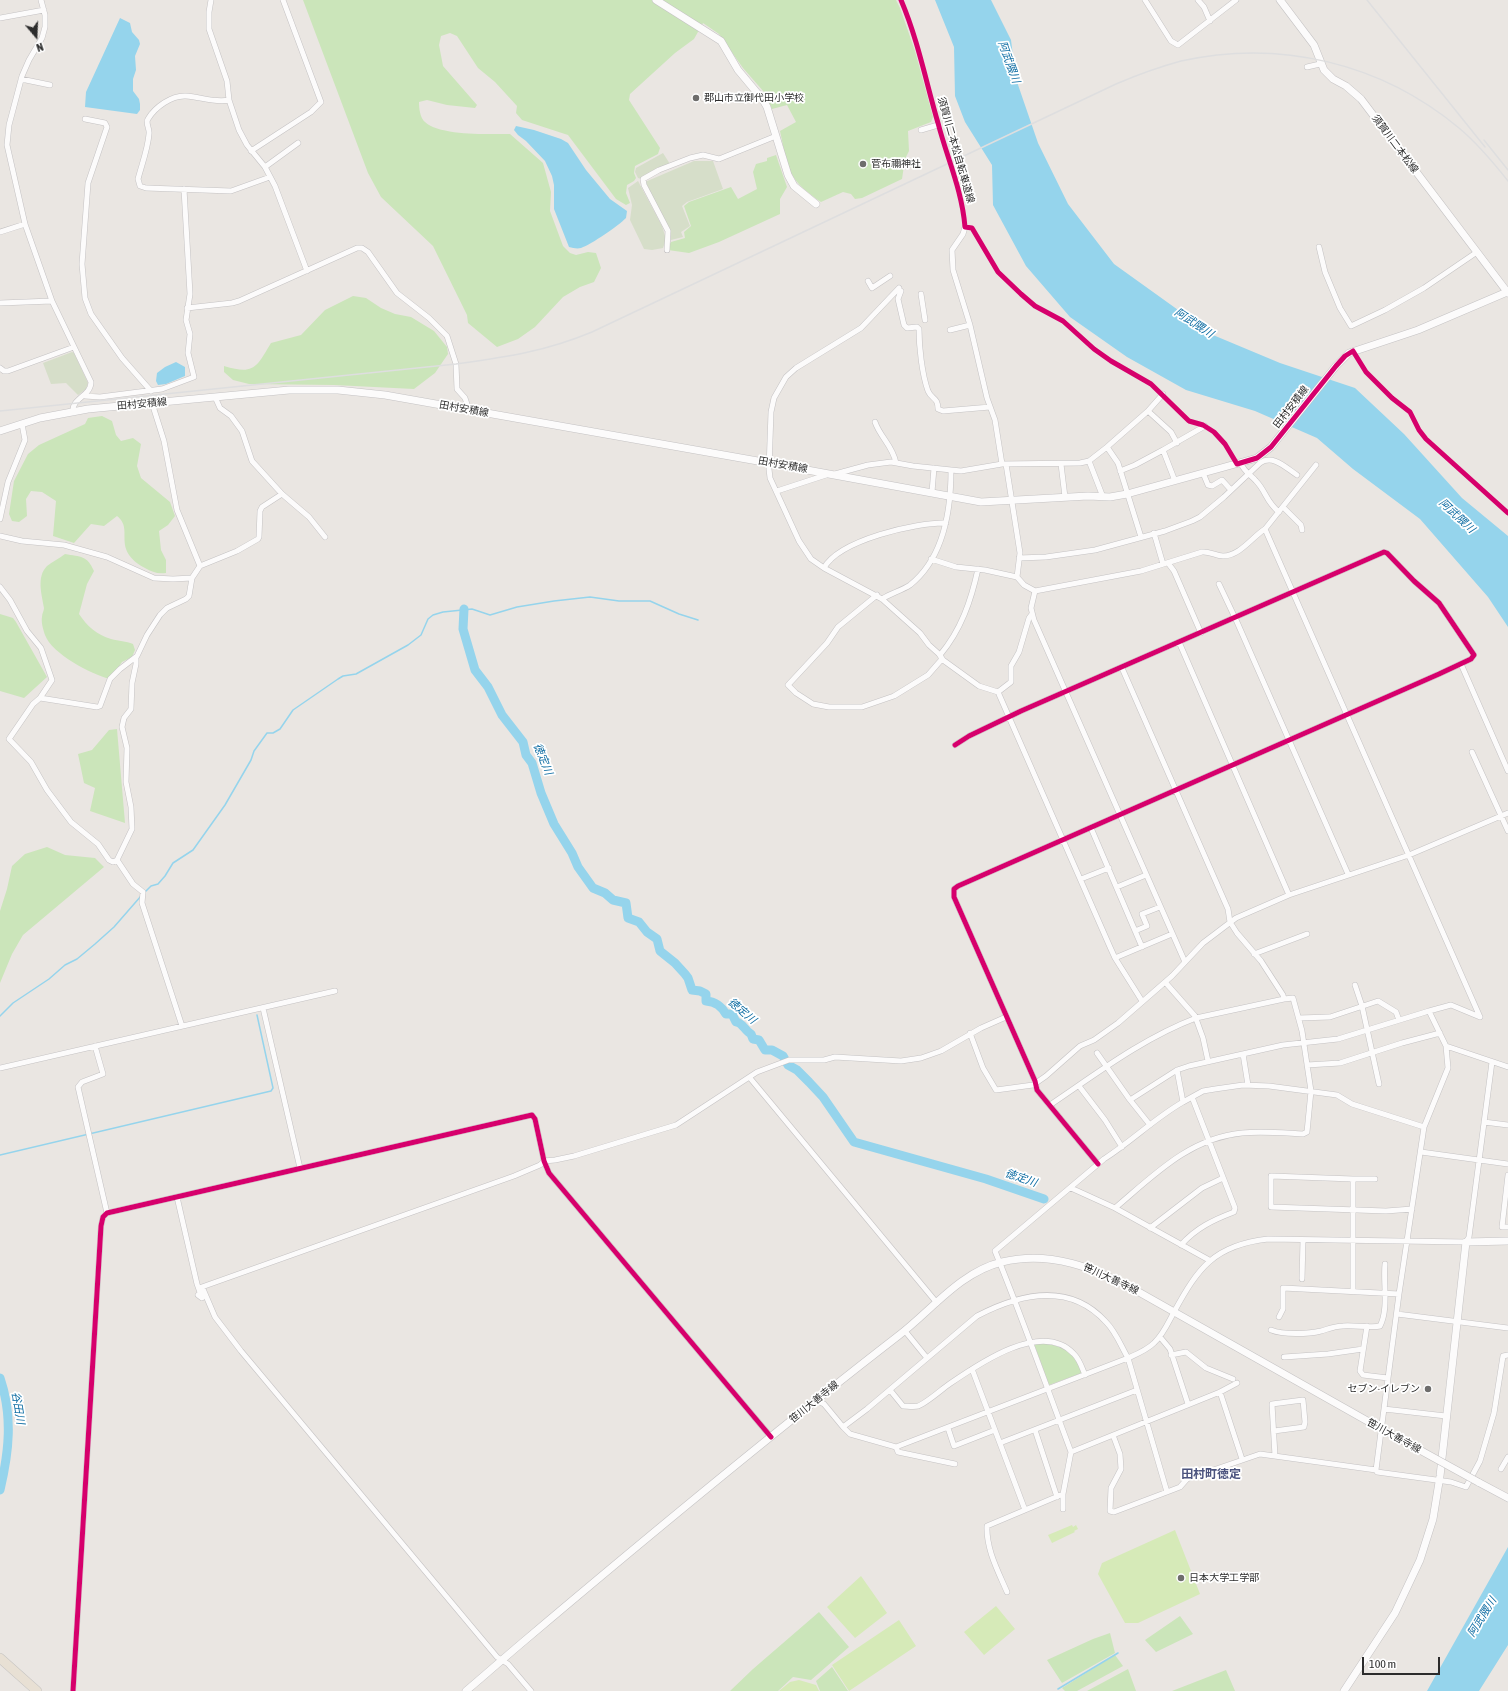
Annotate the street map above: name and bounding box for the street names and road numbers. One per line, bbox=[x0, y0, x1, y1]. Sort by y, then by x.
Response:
street label: 須賀川二本松自転車道線 bbox=[935, 95, 977, 205]
street label: 須賀川二本松線 bbox=[1369, 112, 1421, 176]
street label: 田村安積線 bbox=[1271, 384, 1311, 430]
street label: 田村安積線 bbox=[117, 396, 167, 412]
street label: 田村安積線 bbox=[438, 399, 490, 419]
street label: 田村安積線 bbox=[757, 455, 809, 475]
street label: 笹川大善寺線 bbox=[1081, 1261, 1141, 1297]
street label: 笹川大善寺線 bbox=[787, 1378, 841, 1426]
street label: 笹川大善寺線 bbox=[1365, 1416, 1423, 1456]

